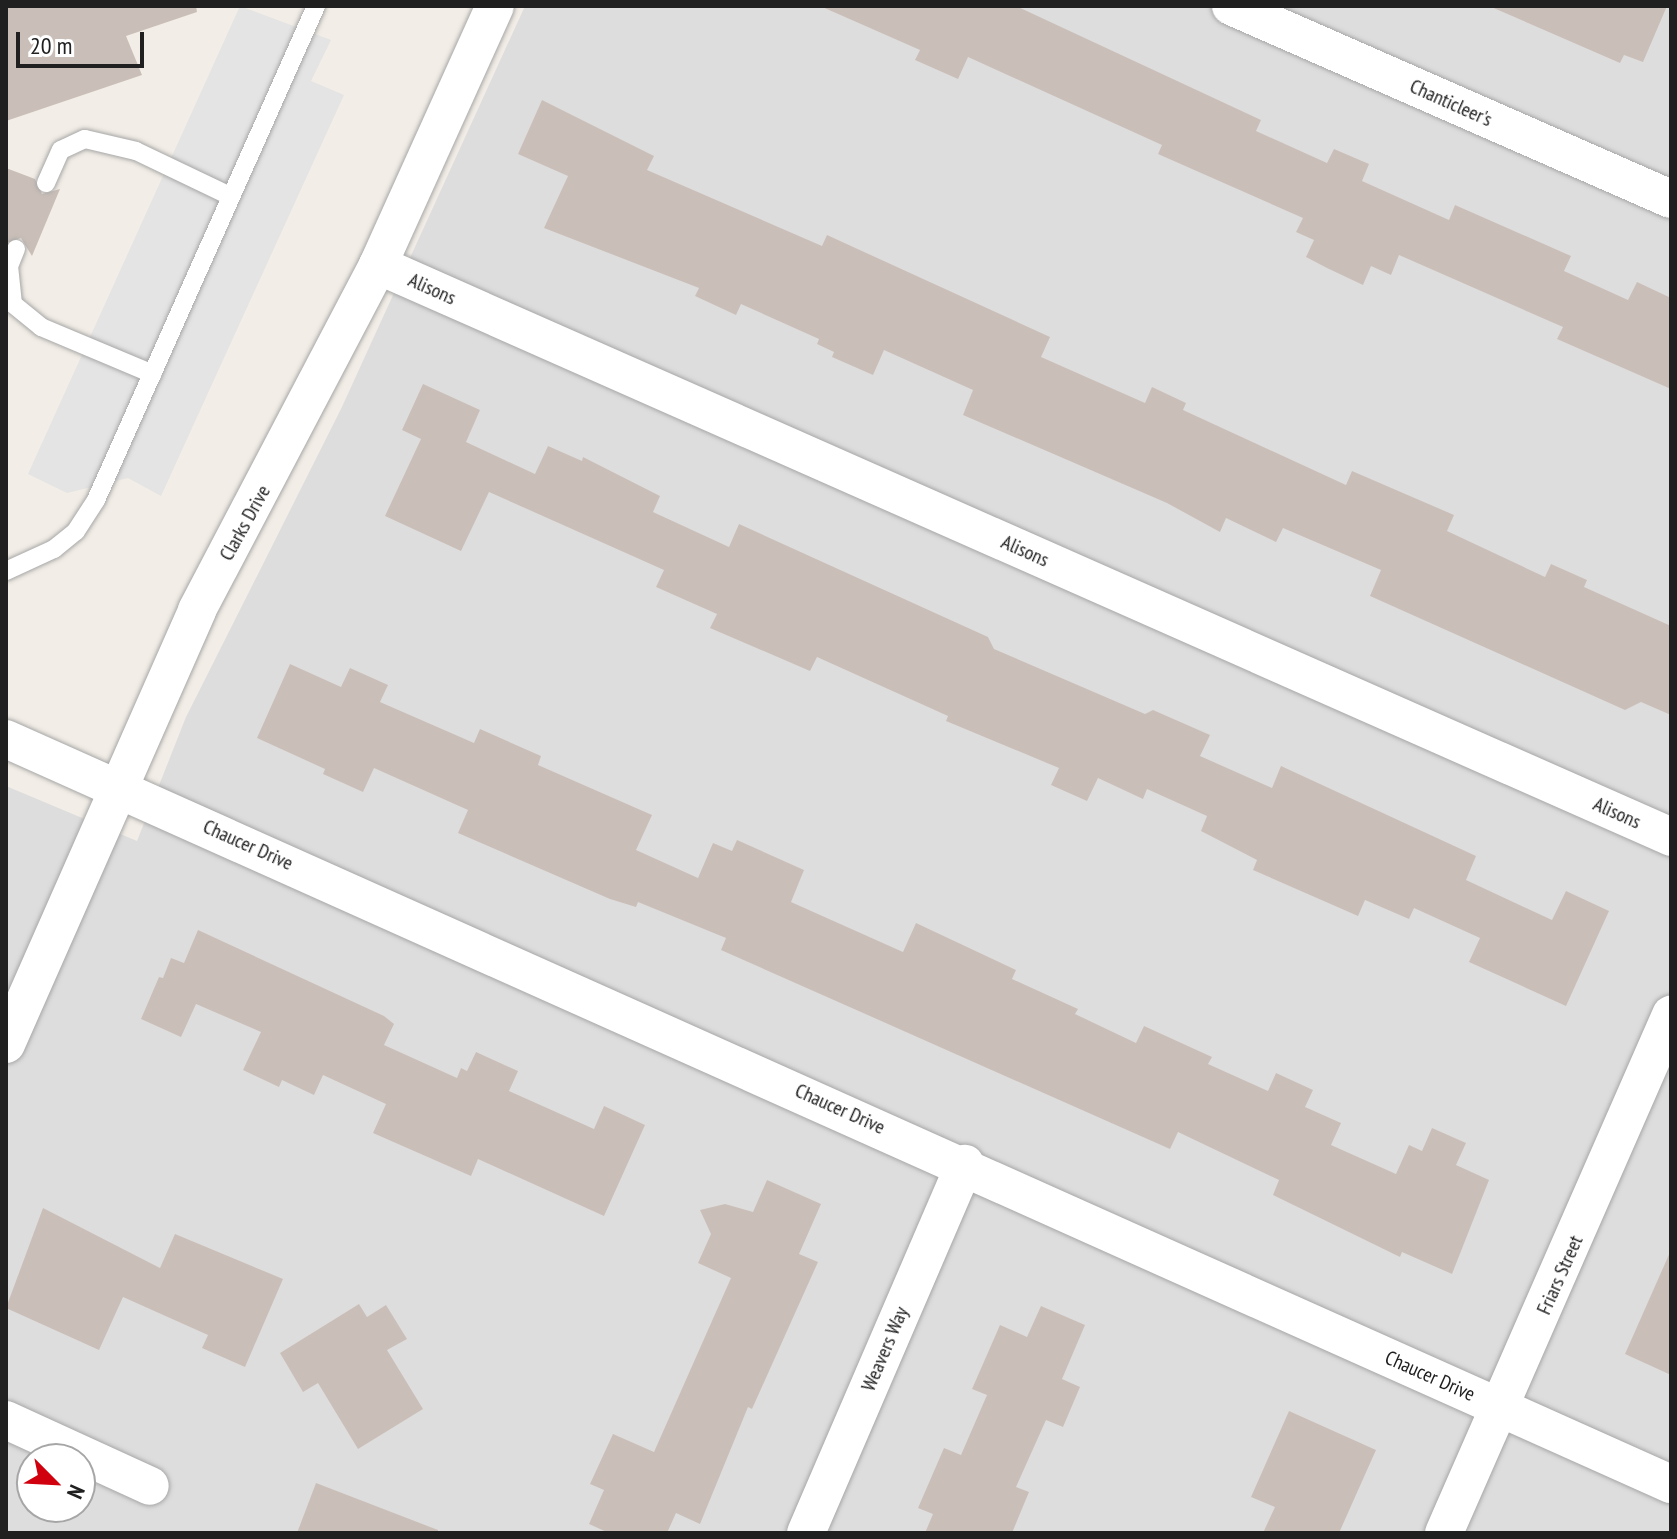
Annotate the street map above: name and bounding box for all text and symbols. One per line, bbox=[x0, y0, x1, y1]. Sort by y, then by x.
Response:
scale bar bbox=[20, 16, 148, 66]
text: 20 m bbox=[30, 30, 72, 61]
street label: Chanticleer's bbox=[1406, 74, 1496, 132]
street label: Alisons bbox=[405, 268, 459, 310]
street label: Clarks Drive bbox=[215, 481, 275, 565]
street label: Alisons bbox=[998, 530, 1052, 572]
street label: Alisons bbox=[1590, 792, 1644, 834]
street label: Chaucer Drive bbox=[199, 815, 297, 875]
street label: Chaucer Drive bbox=[791, 1079, 889, 1139]
street label: Friars Street bbox=[1532, 1232, 1588, 1318]
street label: Weavers Way bbox=[856, 1303, 914, 1395]
street label: Chaucer Drive bbox=[1381, 1346, 1479, 1406]
north arrow bbox=[16, 1443, 96, 1523]
text: N bbox=[61, 1481, 91, 1503]

